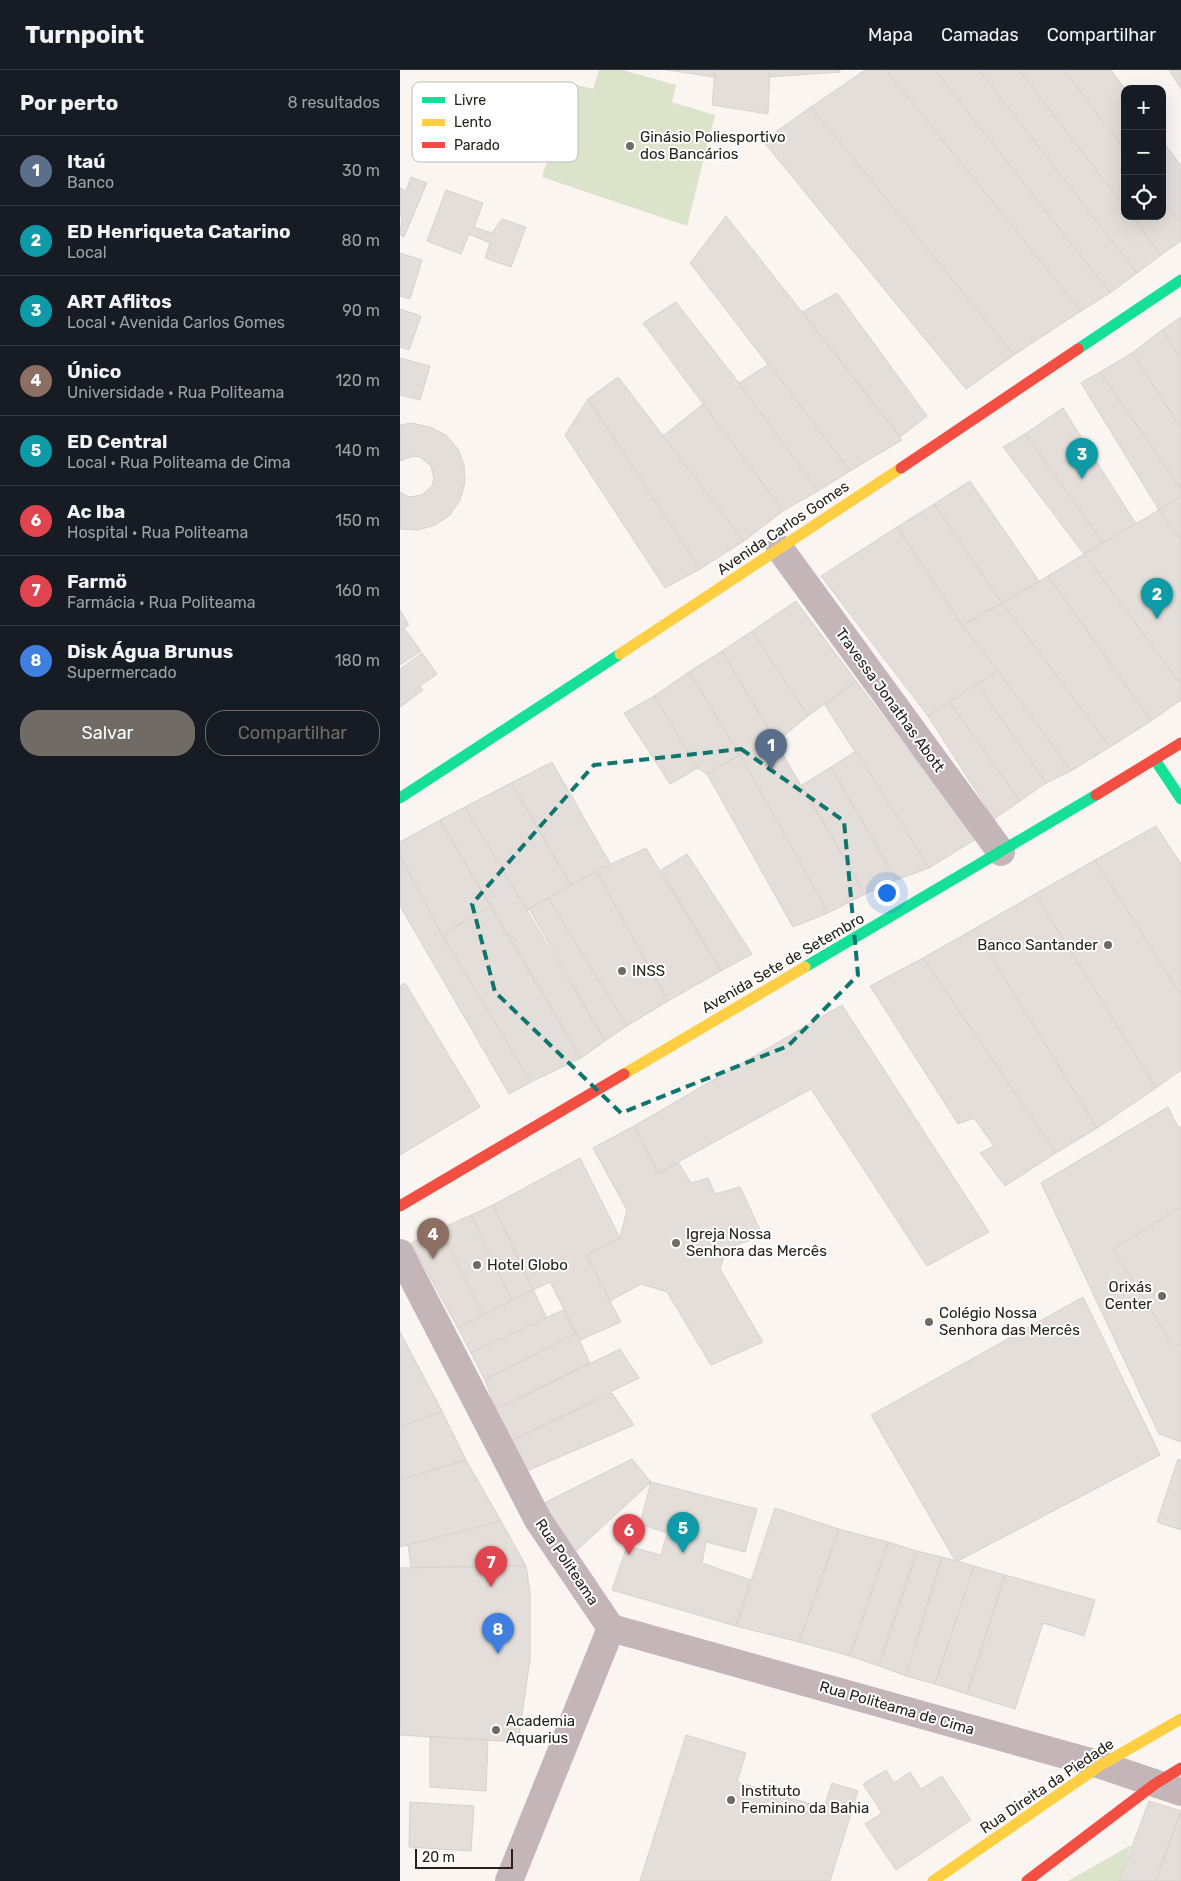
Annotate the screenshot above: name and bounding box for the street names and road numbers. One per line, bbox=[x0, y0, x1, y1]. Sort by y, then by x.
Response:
street label: Avenida Carlos Gomes bbox=[714, 477, 853, 579]
street label: Travessa Jonathas Abott bbox=[832, 624, 948, 776]
street label: Avenida Sete de Setembro bbox=[699, 909, 867, 1017]
street label: Rua Politeama bbox=[531, 1515, 603, 1609]
street label: Rua Politeama de Cima bbox=[817, 1677, 977, 1739]
street label: Rua Direita da Piedade bbox=[977, 1735, 1117, 1837]

